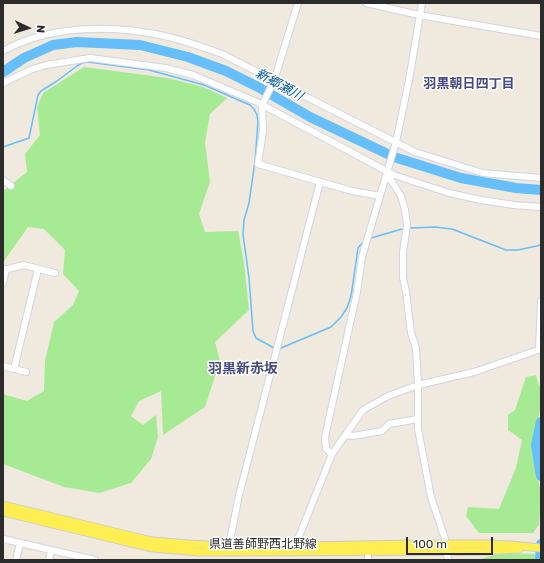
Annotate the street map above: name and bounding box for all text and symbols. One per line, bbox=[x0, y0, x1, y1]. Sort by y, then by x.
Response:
north arrow bbox=[8, 8, 48, 48]
text: N bbox=[34, 24, 47, 33]
water label: 新郷瀬川 bbox=[252, 66, 306, 104]
district label: 羽黒朝日四丁目 bbox=[424, 76, 514, 92]
district label: 羽黒新赤坂 bbox=[208, 361, 278, 377]
scale bar bbox=[408, 529, 495, 555]
text: 100 m bbox=[413, 537, 447, 551]
street label: 県道善師野西北野線 bbox=[209, 538, 317, 552]

